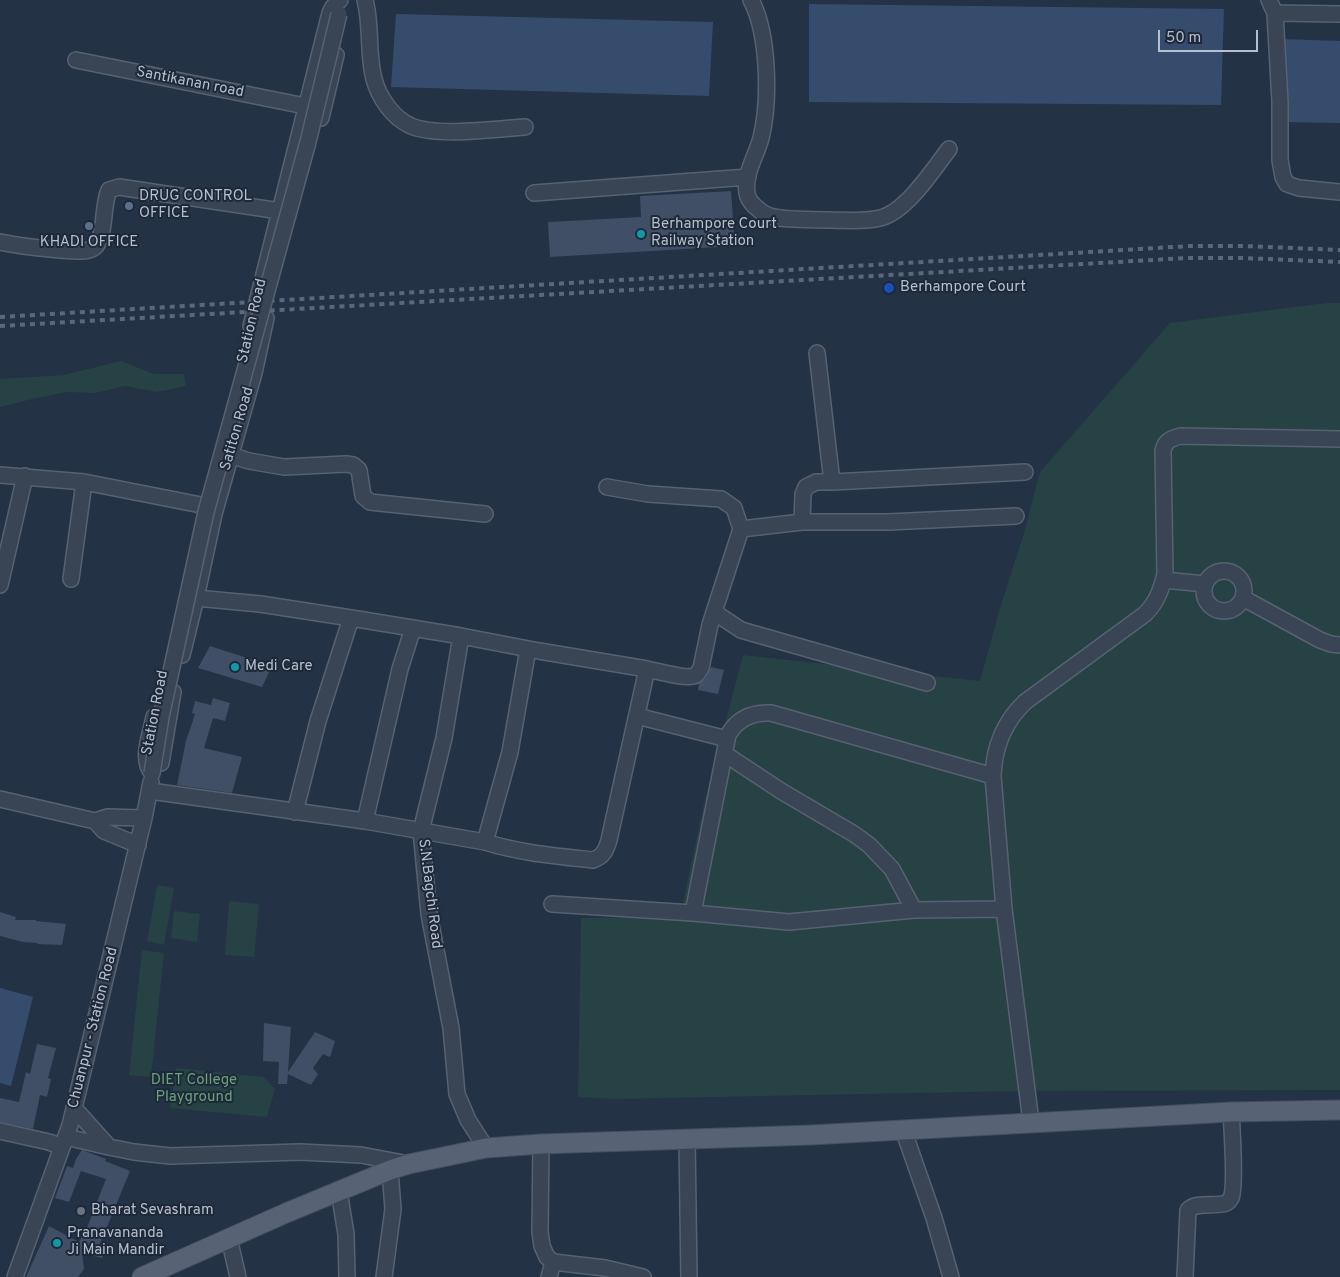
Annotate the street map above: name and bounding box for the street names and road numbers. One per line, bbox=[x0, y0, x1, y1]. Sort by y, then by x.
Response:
street label: Santikanan road bbox=[135, 64, 245, 102]
street label: Station Road bbox=[235, 277, 271, 365]
street label: Satiton Road bbox=[217, 385, 259, 473]
street label: Station Road bbox=[139, 669, 173, 757]
street label: S.N.Bagchi Road bbox=[413, 838, 445, 950]
street label: Chuanpur - Station Road bbox=[65, 946, 123, 1110]

